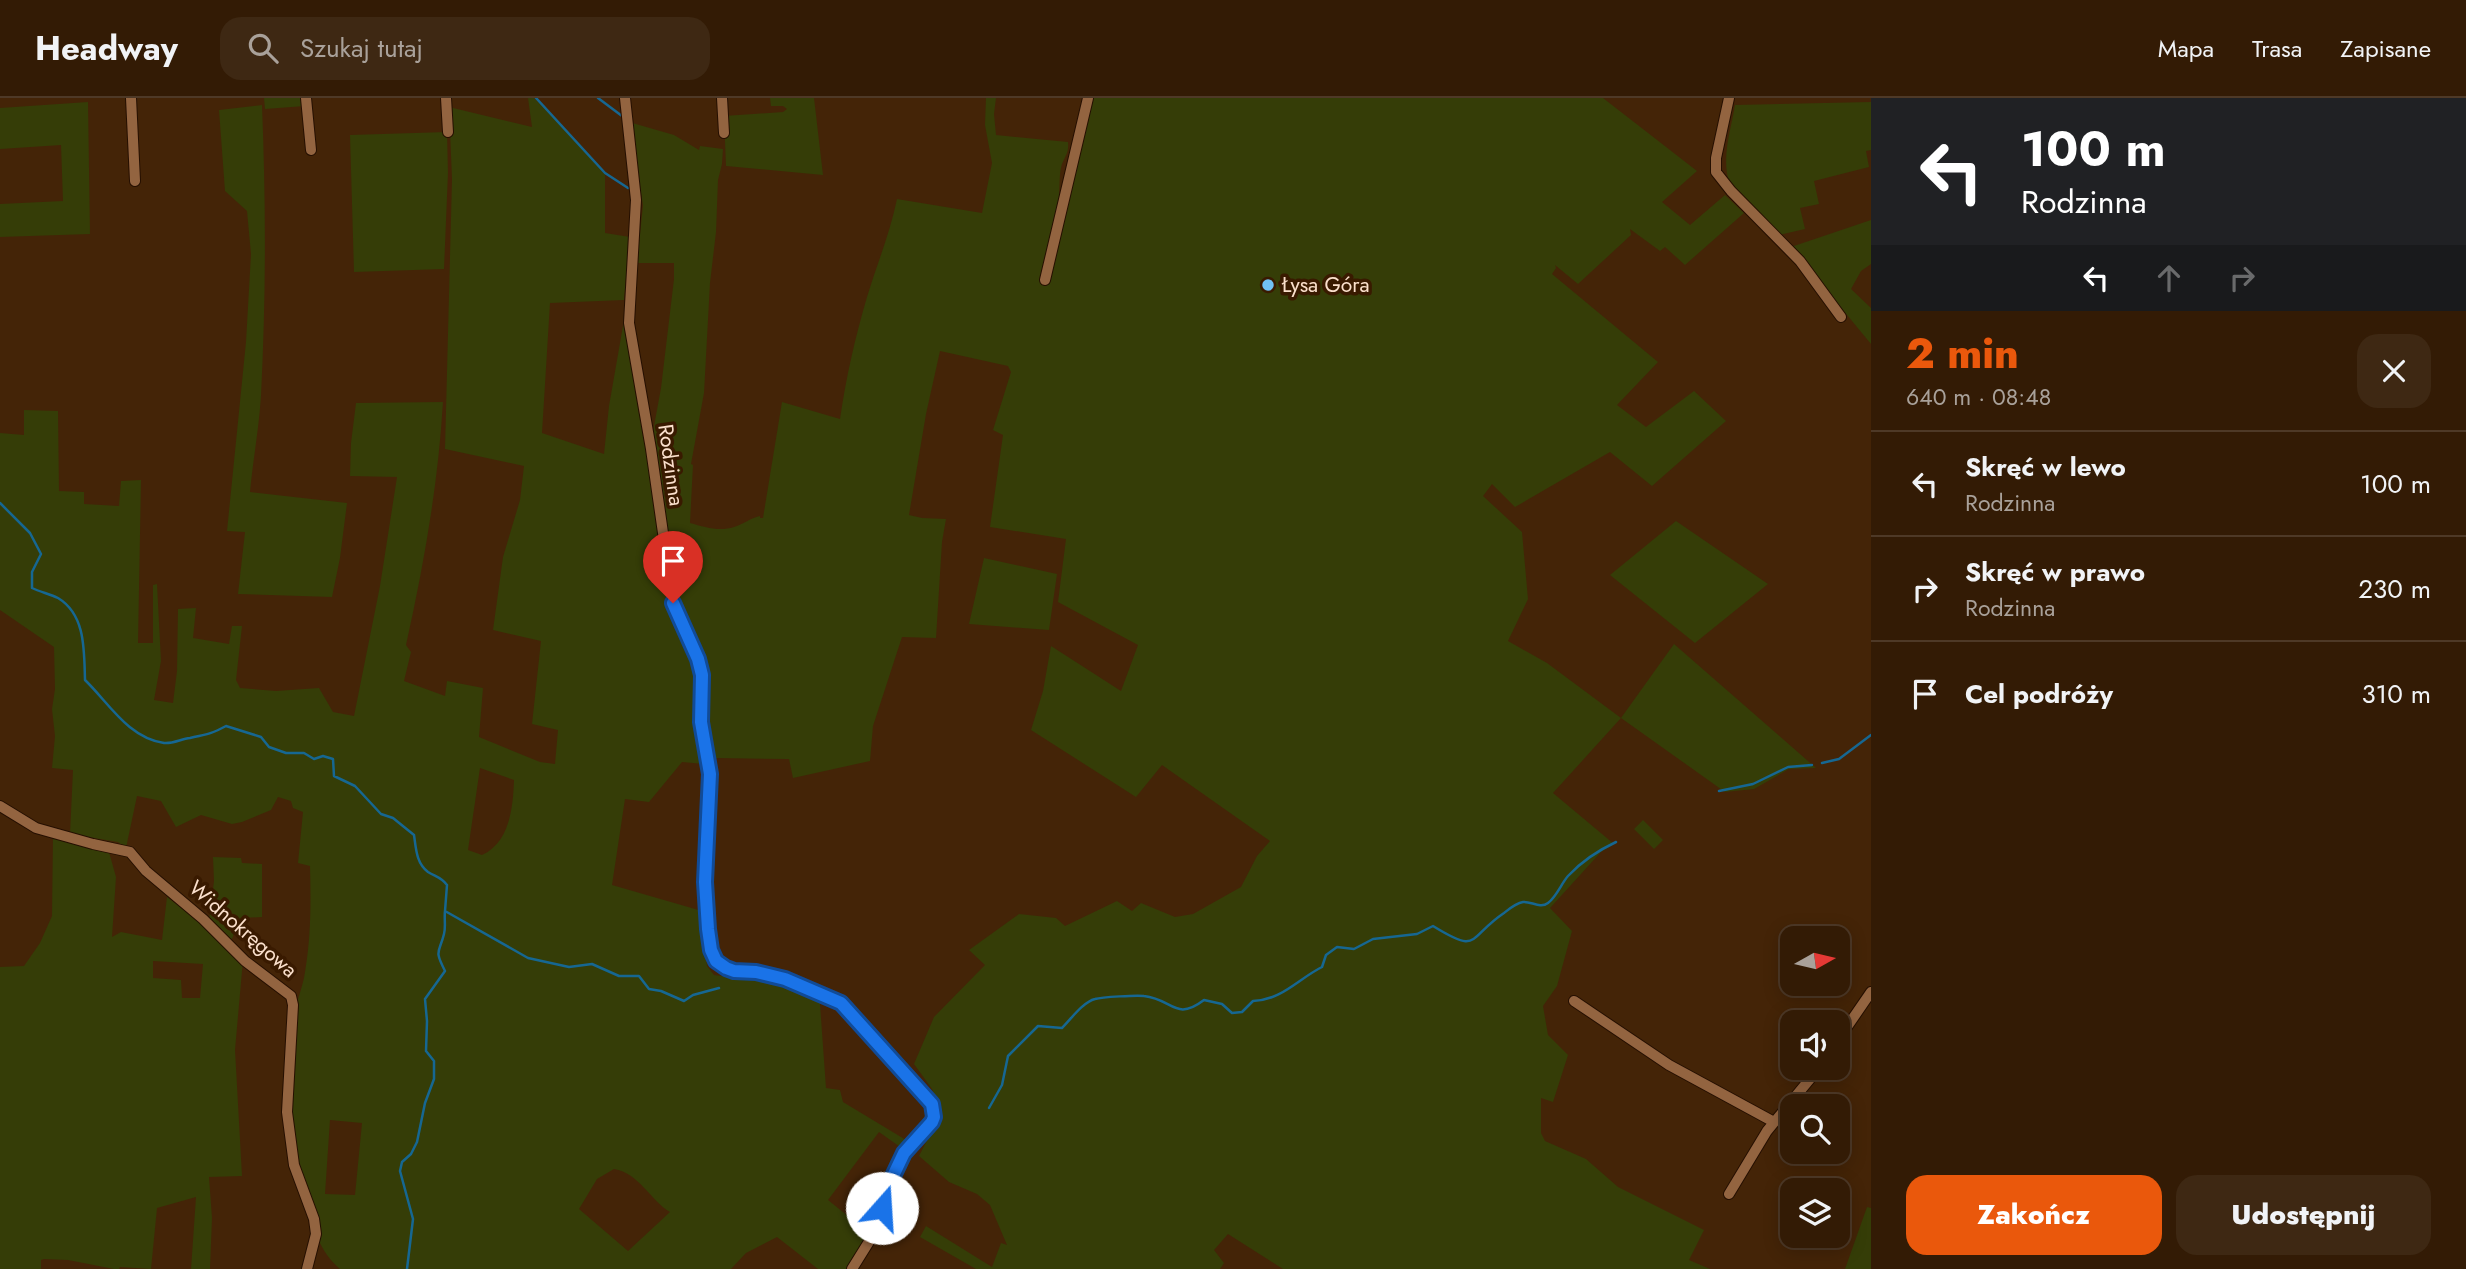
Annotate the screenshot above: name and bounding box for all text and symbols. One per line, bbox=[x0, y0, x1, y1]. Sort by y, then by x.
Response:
search box bbox=[220, 17, 710, 80]
text: Headway bbox=[35, 25, 178, 72]
icon: search bbox=[244, 29, 282, 67]
text: Szukaj tutaj bbox=[300, 29, 423, 67]
text: Mapa bbox=[2158, 31, 2214, 66]
text: Trasa bbox=[2252, 31, 2302, 66]
text: Zapisane bbox=[2340, 31, 2431, 66]
text: 100 m bbox=[2021, 114, 2166, 184]
icon: left bbox=[1906, 126, 1997, 217]
text: Rodzinna bbox=[2021, 179, 2147, 225]
icon: left bbox=[2077, 259, 2115, 297]
icon: ahead bbox=[2150, 259, 2188, 297]
icon: right bbox=[2223, 259, 2261, 297]
place label: Łysa Góra bbox=[1281, 270, 1370, 300]
marker: Łysa Góra bbox=[1260, 277, 1276, 293]
text: 2 min bbox=[1906, 323, 2019, 384]
button: close bbox=[2357, 334, 2431, 408]
text: 640 m · 08:48 bbox=[1906, 380, 2051, 414]
street label: Rodzinna bbox=[650, 422, 692, 508]
text: Skręć w lewo bbox=[1965, 448, 2126, 486]
icon: left bbox=[1906, 465, 1944, 503]
text: 100 m bbox=[2360, 465, 2431, 503]
text: Rodzinna bbox=[1965, 486, 2055, 520]
pin bbox=[643, 531, 703, 603]
icon: arrive bbox=[654, 542, 692, 580]
text: Skręć w prawo bbox=[1965, 553, 2145, 591]
icon: right bbox=[1906, 570, 1944, 608]
text: 230 m bbox=[2358, 570, 2431, 608]
text: Rodzinna bbox=[1965, 591, 2055, 625]
icon: arrive bbox=[1906, 675, 1944, 713]
text: Cel podróży bbox=[1965, 675, 2113, 713]
text: 310 m bbox=[2361, 675, 2431, 713]
street label: Widnokręgowa bbox=[182, 873, 304, 985]
north arrow bbox=[1780, 926, 1850, 996]
map controls bbox=[1780, 926, 1850, 1248]
button: sound bbox=[1780, 1010, 1850, 1080]
button: search bbox=[1780, 1094, 1850, 1164]
position arrow bbox=[845, 1171, 919, 1245]
button: Zakończ bbox=[1906, 1175, 2162, 1255]
button: Udostępnij bbox=[2176, 1175, 2431, 1255]
button: layers bbox=[1780, 1178, 1850, 1248]

